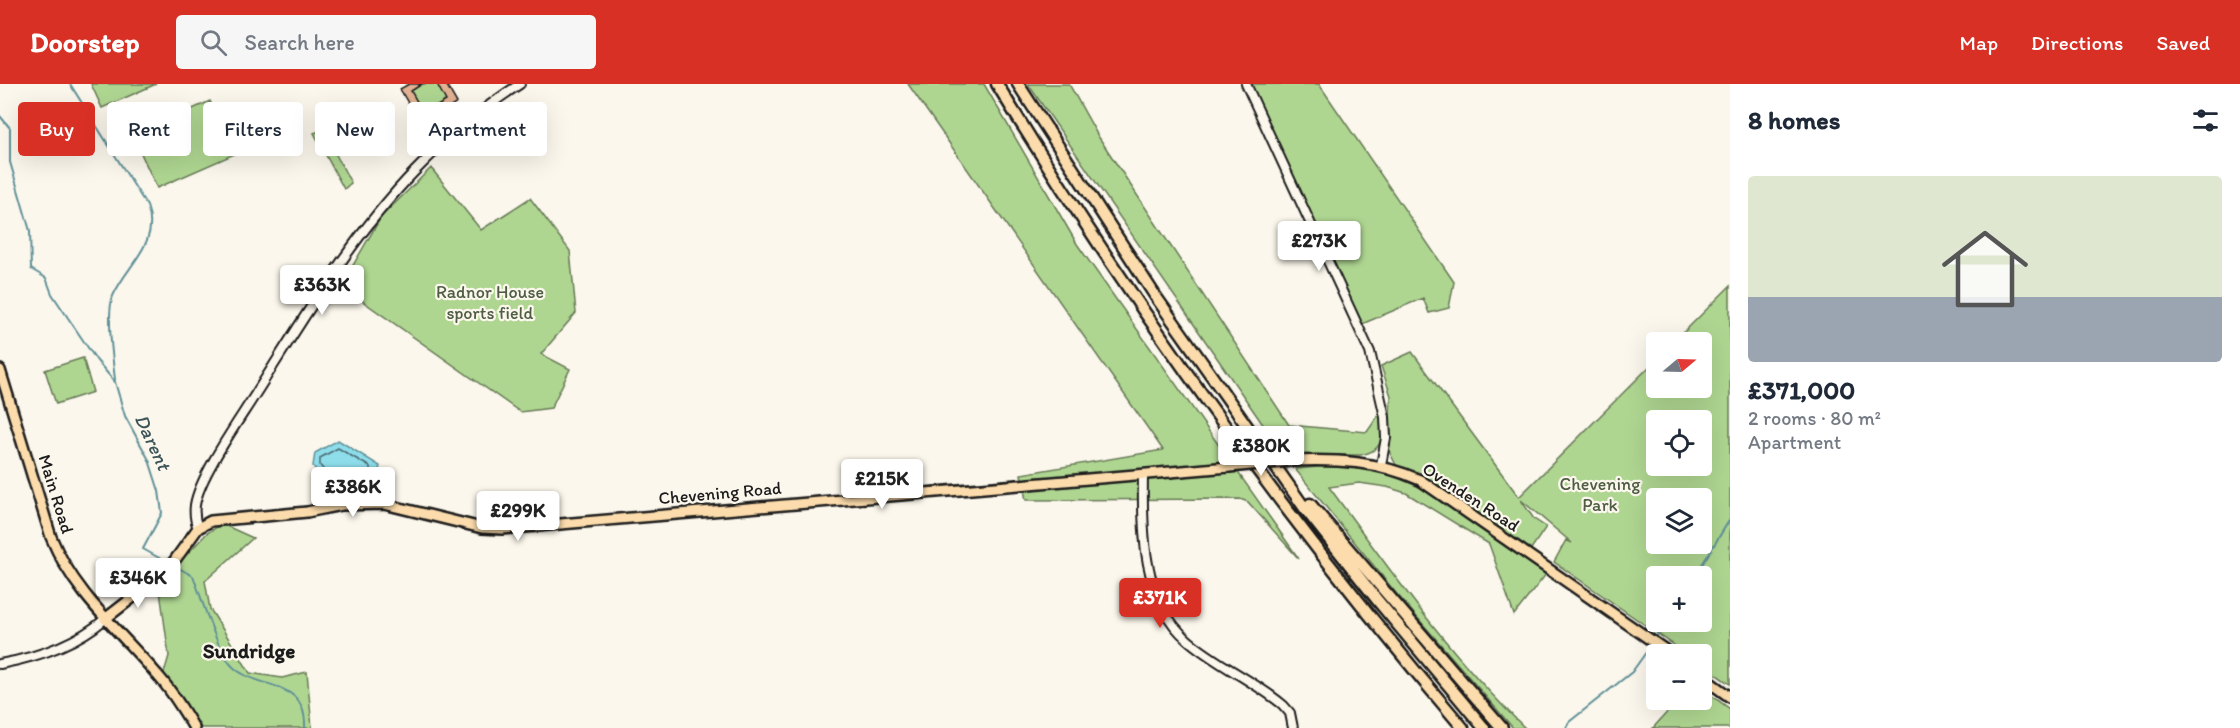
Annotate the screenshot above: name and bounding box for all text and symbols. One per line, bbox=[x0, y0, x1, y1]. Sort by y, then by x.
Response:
search box bbox=[176, 15, 596, 69]
text: Doorstep bbox=[30, 25, 140, 59]
icon: search bbox=[197, 26, 230, 59]
text: Search here bbox=[245, 29, 355, 56]
text: Map bbox=[1960, 30, 1998, 55]
text: Directions bbox=[2031, 30, 2123, 55]
text: Saved bbox=[2156, 30, 2210, 55]
chip: Buy bbox=[18, 102, 95, 156]
chip: Rent bbox=[107, 102, 191, 156]
chip: Filters bbox=[203, 102, 303, 156]
chip: New bbox=[315, 102, 395, 156]
chip: Apartment bbox=[407, 102, 547, 156]
text: 8 homes bbox=[1748, 104, 1840, 136]
icon: filters bbox=[2189, 104, 2222, 137]
icon: home bbox=[1931, 215, 2039, 323]
pin: £273K bbox=[1277, 221, 1361, 272]
text: £273K bbox=[1292, 228, 1346, 252]
pin: £363K bbox=[280, 265, 364, 316]
text: £363K bbox=[294, 272, 350, 296]
park label: Radnor House sports field bbox=[436, 281, 544, 324]
north arrow bbox=[1646, 332, 1712, 398]
map controls bbox=[1646, 332, 1712, 710]
text: £371,000 bbox=[1748, 374, 1855, 406]
text: 2 rooms · 80 m² bbox=[1748, 406, 1881, 430]
water label: Darent bbox=[130, 410, 177, 475]
button: locate bbox=[1646, 410, 1712, 476]
pin: £380K bbox=[1219, 426, 1303, 477]
text: Apartment bbox=[1748, 430, 1841, 454]
text: £380K bbox=[1232, 433, 1290, 457]
street label: Main Road bbox=[34, 452, 79, 537]
street label: Ovenden Road bbox=[1418, 458, 1524, 537]
pin: £215K bbox=[840, 459, 924, 510]
text: £215K bbox=[855, 466, 909, 490]
pin: £386K bbox=[311, 467, 395, 518]
park label: Chevening Park bbox=[1560, 473, 1641, 516]
text: £386K bbox=[325, 474, 381, 498]
street label: Chevening Road bbox=[658, 477, 783, 509]
button: layers bbox=[1646, 488, 1712, 554]
pin: £299K bbox=[476, 491, 560, 542]
text: £299K bbox=[491, 498, 545, 522]
pin: £346K bbox=[96, 558, 180, 609]
text: £346K bbox=[110, 565, 166, 589]
button: + bbox=[1646, 566, 1712, 632]
pin: £371K bbox=[1118, 578, 1202, 629]
text: £371K bbox=[1133, 585, 1187, 609]
district label: Sundridge bbox=[203, 638, 295, 664]
button: − bbox=[1646, 644, 1712, 710]

